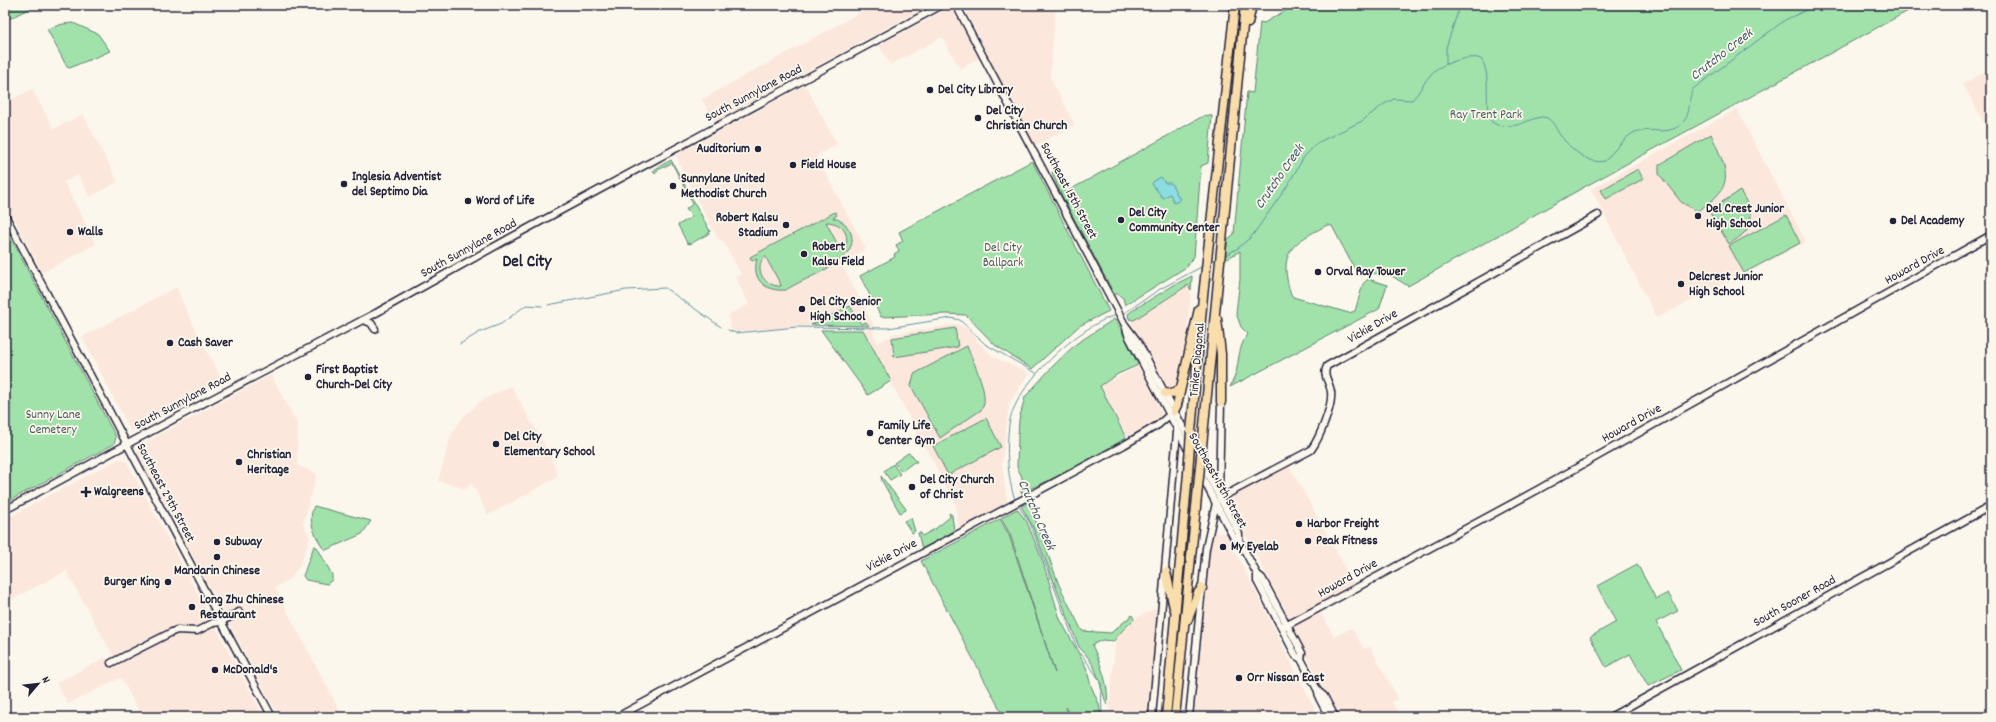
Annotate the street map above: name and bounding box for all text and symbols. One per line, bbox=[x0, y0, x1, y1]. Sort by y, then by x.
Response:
water label: Crutcho Creek bbox=[1686, 23, 1759, 86]
street label: South Sunnylane Road bbox=[702, 60, 806, 128]
place label: Del City Library bbox=[938, 81, 1013, 100]
marker: Del City Library bbox=[925, 85, 935, 95]
place label: Del City Christian Church bbox=[986, 102, 1067, 136]
park label: Ray Trent Park bbox=[1450, 106, 1522, 125]
marker: Del City Christian Church bbox=[973, 113, 983, 123]
street label: Southeast 15th Street bbox=[1034, 139, 1102, 243]
place label: Auditorium bbox=[697, 140, 750, 159]
water label: Crutcho Creek bbox=[1250, 140, 1310, 213]
marker: Auditorium bbox=[753, 144, 763, 154]
place label: Field House bbox=[801, 156, 857, 175]
marker: Field House bbox=[788, 160, 798, 170]
place label: Inglesia Adventist del Septimo Dia bbox=[352, 168, 441, 202]
place label: Sunnylane United Methodist Church bbox=[681, 170, 767, 204]
marker: Inglesia Adventist del Septimo Dia bbox=[339, 179, 349, 189]
marker: Sunnylane United Methodist Church bbox=[668, 181, 678, 191]
place label: Word of Life bbox=[476, 192, 535, 211]
marker: Word of Life bbox=[463, 196, 473, 206]
place label: Del Crest Junior High School bbox=[1706, 200, 1785, 234]
place label: Del City Community Center bbox=[1129, 204, 1221, 238]
place label: Robert Kalsu Stadium bbox=[716, 209, 778, 243]
marker: Del Crest Junior High School bbox=[1693, 211, 1703, 221]
place label: Del Academy bbox=[1901, 212, 1965, 231]
street label: South Sunnylane Road bbox=[417, 215, 521, 283]
marker: Del City Community Center bbox=[1116, 215, 1126, 225]
marker: Del Academy bbox=[1888, 216, 1898, 226]
marker: Robert Kalsu Stadium bbox=[781, 220, 791, 230]
place label: Walls bbox=[78, 223, 104, 242]
marker: Walls bbox=[65, 227, 75, 237]
place label: Robert Kalsu Field bbox=[812, 238, 864, 272]
park label: Del City Ballpark bbox=[983, 239, 1023, 273]
street label: Howard Drive bbox=[1882, 242, 1949, 290]
marker: Robert Kalsu Field bbox=[799, 249, 809, 259]
district label: Del City bbox=[503, 251, 553, 275]
place label: Orval Ray Tower bbox=[1326, 263, 1406, 282]
marker: Orval Ray Tower bbox=[1313, 267, 1323, 277]
place label: Delcrest Junior High School bbox=[1689, 268, 1764, 302]
marker: Delcrest Junior High School bbox=[1676, 279, 1686, 289]
place label: Del City Senior High School bbox=[810, 293, 882, 327]
marker: Del City Senior High School bbox=[797, 304, 807, 314]
street label: Vickie Drive bbox=[1344, 305, 1402, 349]
street label: Tinker Diagonal bbox=[1185, 322, 1211, 398]
place label: Cash Saver bbox=[178, 334, 234, 353]
marker: Cash Saver bbox=[165, 338, 175, 348]
place label: First Baptist Church-Del City bbox=[316, 361, 393, 395]
street label: South Sunnylane Road bbox=[131, 368, 235, 436]
marker: First Baptist Church-Del City bbox=[303, 372, 313, 382]
street label: Howard Drive bbox=[1599, 400, 1666, 448]
park label: Sunny Lane Cemetery bbox=[26, 406, 81, 440]
place label: Family Life Center Gym bbox=[878, 417, 935, 451]
place label: Del City Elementary School bbox=[504, 428, 596, 462]
marker: Family Life Center Gym bbox=[865, 428, 875, 438]
street label: Southeast 15th Street bbox=[1183, 430, 1251, 533]
marker: Del City Elementary School bbox=[491, 439, 501, 449]
street label: Southeast 29th Street bbox=[131, 440, 199, 546]
place label: Christian Heritage bbox=[247, 446, 291, 480]
marker: Christian Heritage bbox=[234, 457, 244, 467]
place label: Del City Church of Christ bbox=[920, 471, 994, 505]
water label: Crutcho Creek bbox=[1012, 477, 1060, 555]
marker: Del City Church of Christ bbox=[907, 482, 917, 492]
place label: Walgreens bbox=[94, 483, 145, 502]
marker: Walgreens bbox=[81, 487, 91, 497]
place label: Harbor Freight bbox=[1307, 515, 1379, 534]
marker: Harbor Freight bbox=[1294, 519, 1304, 529]
place label: Peak Fitness bbox=[1316, 532, 1378, 551]
place label: Subway bbox=[225, 533, 262, 552]
street label: Vickie Drive bbox=[863, 534, 921, 577]
marker: Peak Fitness bbox=[1303, 536, 1313, 546]
marker: Subway bbox=[212, 537, 222, 547]
place label: My Eyelab bbox=[1231, 538, 1279, 557]
marker: My Eyelab bbox=[1218, 542, 1228, 552]
marker: Mandarin Chinese bbox=[212, 552, 222, 562]
street label: Howard Drive bbox=[1315, 555, 1382, 603]
place label: Mandarin Chinese bbox=[174, 562, 260, 581]
street label: South Sooner Road bbox=[1750, 571, 1840, 633]
place label: Burger King bbox=[104, 573, 160, 592]
marker: Burger King bbox=[163, 577, 173, 587]
place label: Long Zhu Chinese Restaurant bbox=[200, 591, 284, 625]
marker: Long Zhu Chinese Restaurant bbox=[187, 602, 197, 612]
place label: McDonald's bbox=[223, 661, 278, 680]
north arrow bbox=[18, 664, 58, 704]
marker: McDonald's bbox=[210, 665, 220, 675]
place label: Orr Nissan East bbox=[1247, 669, 1324, 688]
marker: Orr Nissan East bbox=[1234, 673, 1244, 683]
text: N bbox=[37, 674, 54, 687]

